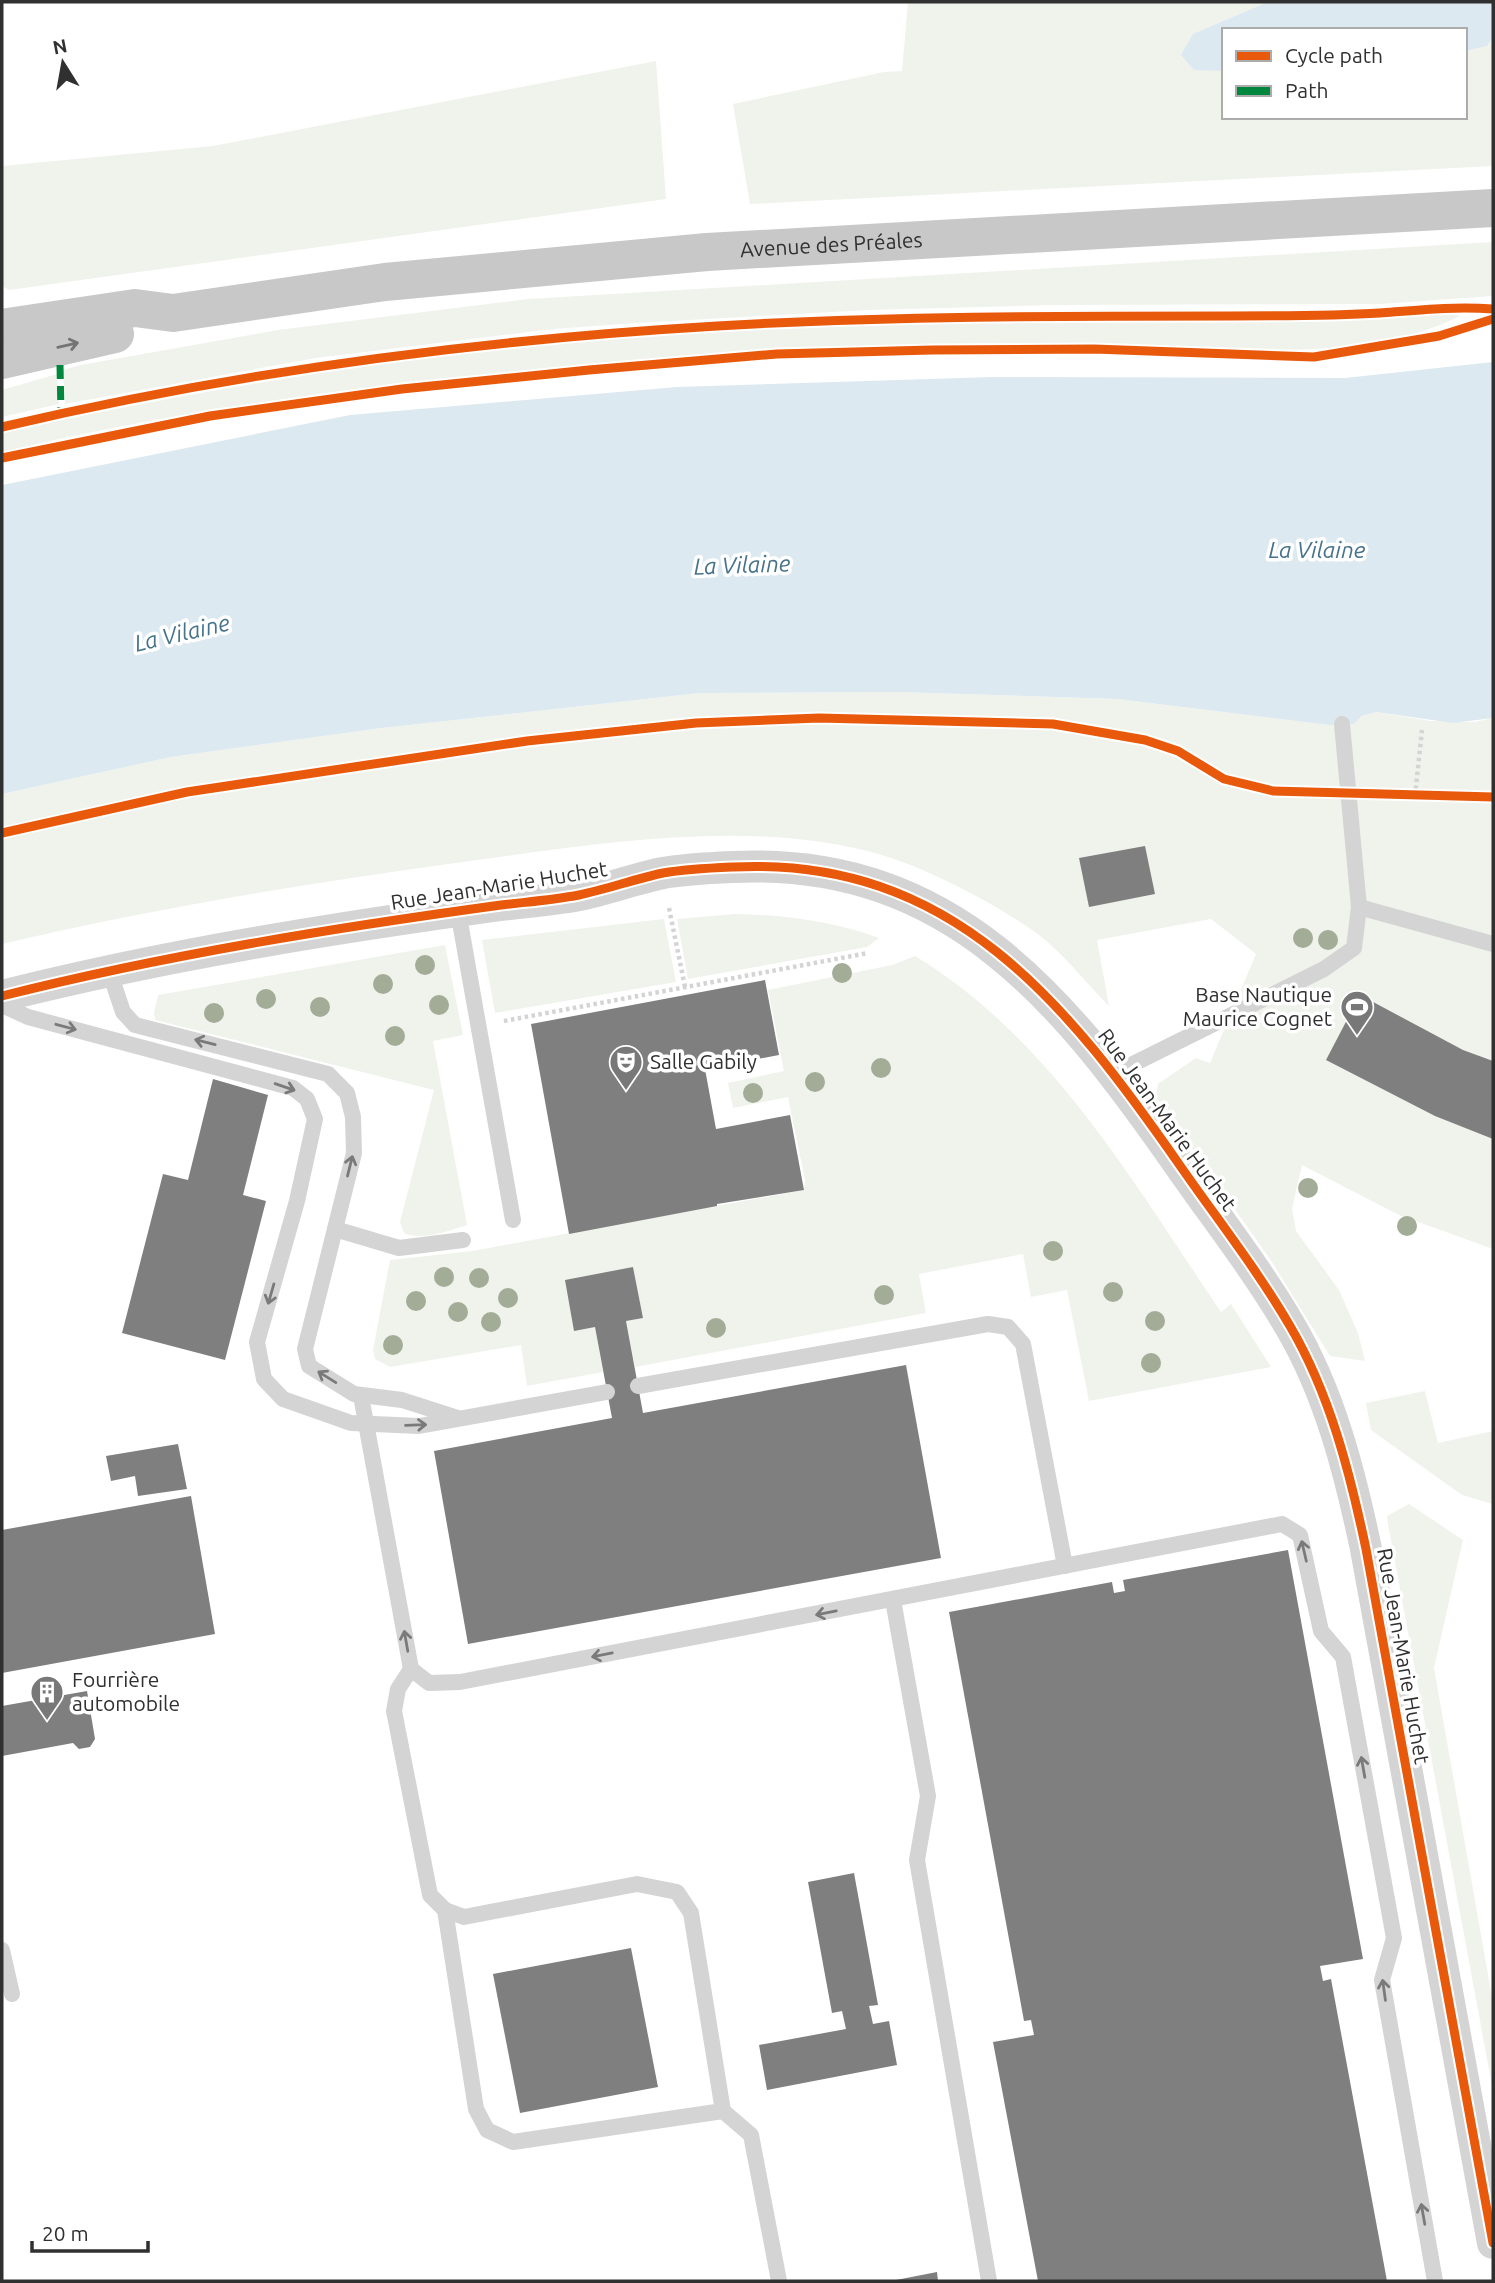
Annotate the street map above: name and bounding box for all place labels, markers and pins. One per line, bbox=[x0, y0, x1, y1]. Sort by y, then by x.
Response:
place label: Base Nautique Maurice Cognet bbox=[1183, 982, 1332, 1030]
sports icon: Base Nautique Maurice Cognet bbox=[1338, 988, 1376, 1037]
theatre icon: Salle Gabily bbox=[607, 1043, 645, 1092]
place label: Salle Gabily bbox=[650, 1049, 757, 1073]
place label: Fourrière automobile bbox=[72, 1667, 180, 1715]
building icon: Fourrière automobile bbox=[28, 1673, 66, 1722]

